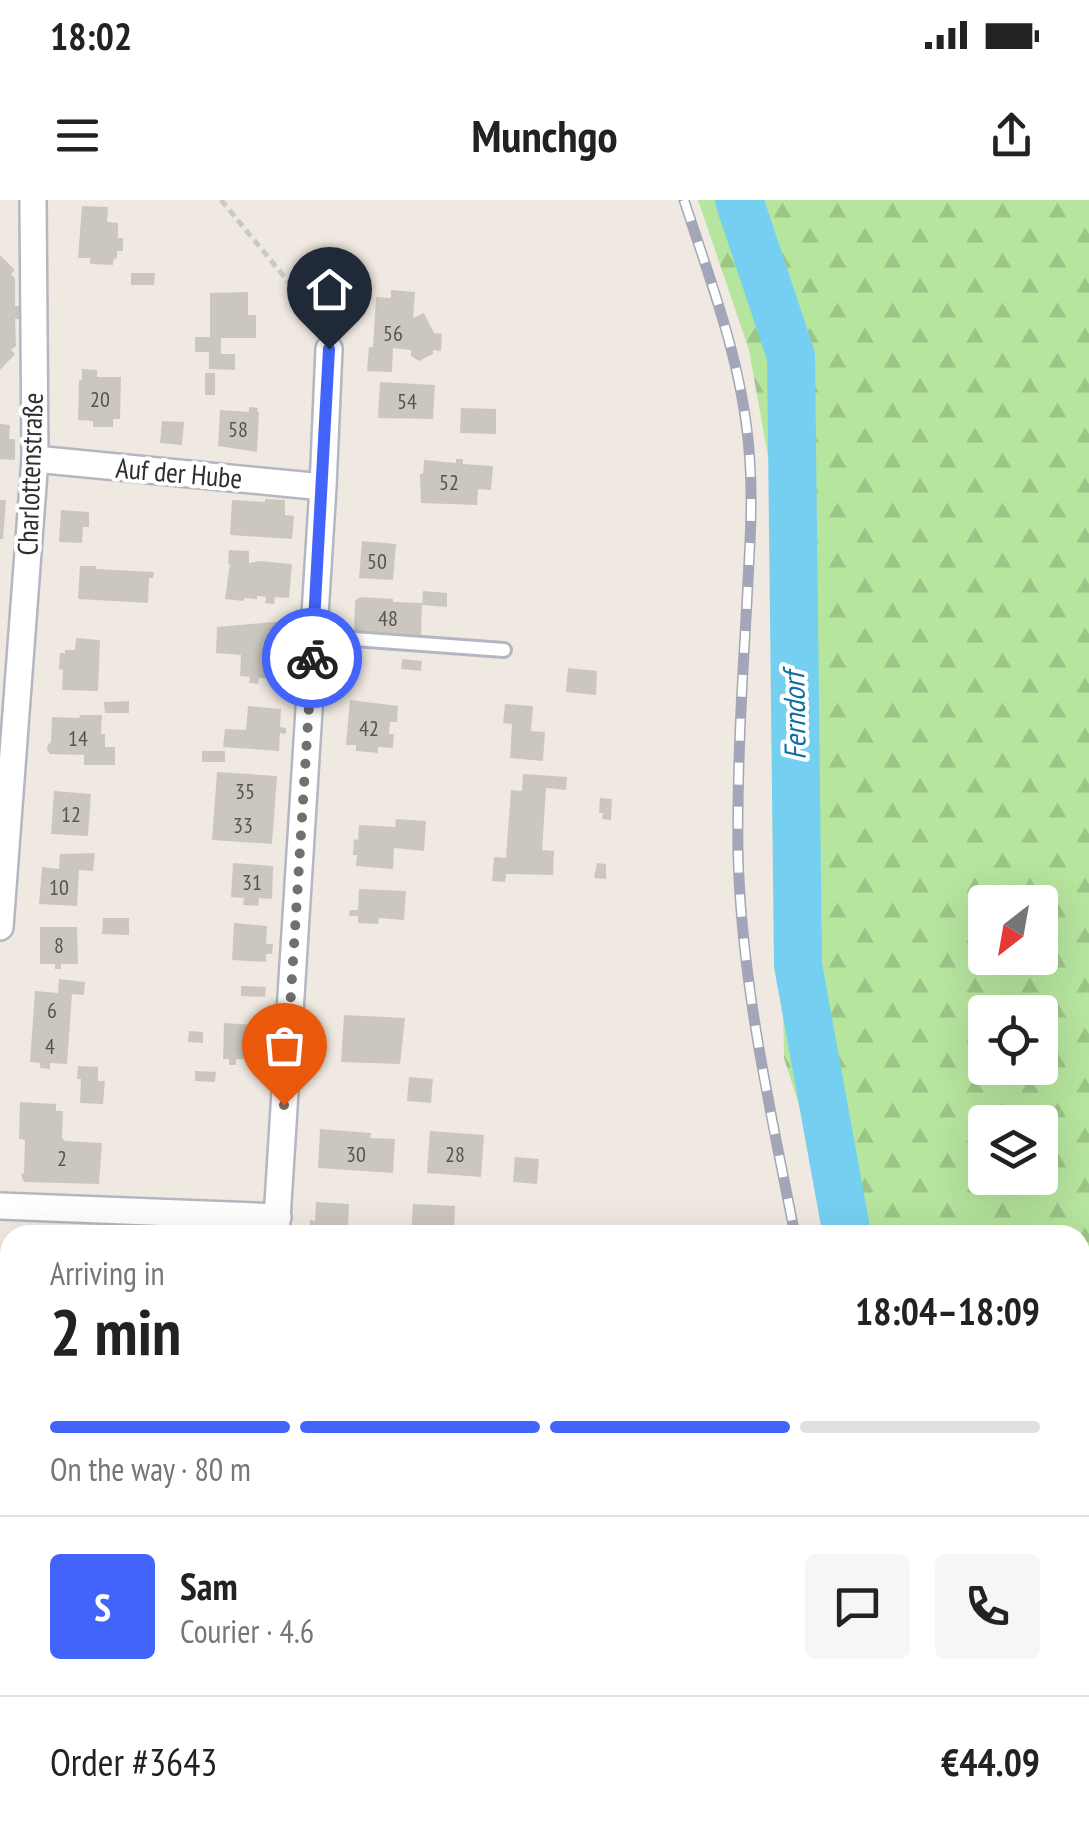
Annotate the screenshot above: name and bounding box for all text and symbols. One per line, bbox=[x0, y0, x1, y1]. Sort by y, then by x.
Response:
text: 18:02 bbox=[50, 11, 132, 60]
text: Munchgo bbox=[471, 106, 618, 164]
icon: menu bbox=[50, 108, 105, 163]
icon: share bbox=[984, 108, 1039, 163]
pin bbox=[287, 247, 372, 350]
icon: home bbox=[302, 262, 357, 317]
house number: 56 bbox=[383, 319, 403, 347]
house number: 20 bbox=[90, 385, 110, 413]
house number: 54 bbox=[397, 387, 417, 415]
street label: Charlottenstraße bbox=[8, 392, 51, 556]
house number: 58 bbox=[228, 415, 248, 443]
street label: Auf der Hube bbox=[114, 449, 244, 496]
house number: 52 bbox=[439, 468, 459, 496]
house number: 50 bbox=[367, 547, 387, 575]
house number: 48 bbox=[378, 604, 398, 632]
courier bbox=[262, 608, 362, 708]
icon: bike bbox=[285, 631, 340, 686]
water label: Ferndorf bbox=[773, 665, 814, 760]
house number: 42 bbox=[359, 714, 379, 742]
house number: 14 bbox=[68, 724, 88, 752]
house number: 35 bbox=[235, 777, 255, 805]
house number: 12 bbox=[61, 800, 81, 828]
house number: 33 bbox=[233, 811, 253, 839]
house number: 31 bbox=[242, 868, 262, 896]
house number: 10 bbox=[49, 873, 69, 901]
north arrow bbox=[968, 885, 1058, 975]
map controls bbox=[968, 885, 1058, 1195]
house number: 8 bbox=[54, 931, 64, 959]
button: locate bbox=[968, 995, 1058, 1085]
house number: 6 bbox=[47, 996, 57, 1024]
pin bbox=[242, 1003, 327, 1106]
icon: bag bbox=[257, 1018, 312, 1073]
house number: 4 bbox=[45, 1032, 55, 1060]
button: layers bbox=[968, 1105, 1058, 1195]
house number: 30 bbox=[346, 1140, 366, 1168]
house number: 28 bbox=[445, 1140, 465, 1168]
house number: 2 bbox=[57, 1144, 67, 1172]
text: Arriving in bbox=[50, 1252, 165, 1294]
text: 18:04–18:09 bbox=[855, 1286, 1040, 1335]
text: 2 min bbox=[50, 1289, 181, 1373]
text: On the way · 80 m bbox=[50, 1448, 251, 1490]
button: chat bbox=[805, 1554, 910, 1659]
button: phone bbox=[935, 1554, 1040, 1659]
text: Sam bbox=[180, 1561, 238, 1610]
text: S bbox=[94, 1582, 111, 1631]
text: Courier · 4.6 bbox=[180, 1610, 314, 1652]
text: Order #3643 bbox=[50, 1737, 217, 1786]
text: €44.09 bbox=[941, 1737, 1040, 1786]

